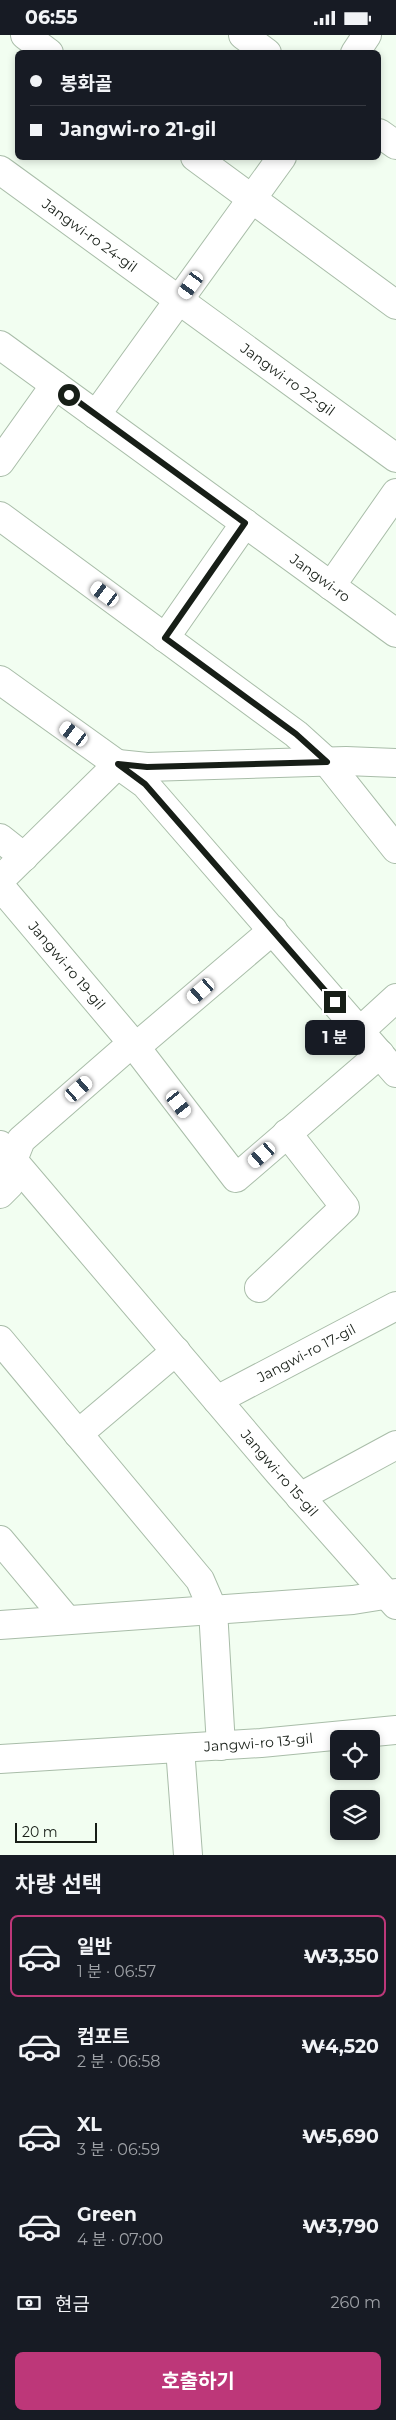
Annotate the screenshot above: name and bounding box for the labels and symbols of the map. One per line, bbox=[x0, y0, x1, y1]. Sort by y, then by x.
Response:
street label: Jangwi-ro 24-gil bbox=[38, 194, 141, 276]
car bbox=[176, 268, 205, 302]
street label: Jangwi-ro 22-gil bbox=[236, 339, 339, 420]
route start bbox=[58, 384, 80, 406]
street label: Jangwi-ro bbox=[286, 549, 354, 606]
car bbox=[88, 579, 121, 609]
car bbox=[57, 719, 90, 749]
street label: Jangwi-ro 19-gil bbox=[24, 917, 109, 1013]
car bbox=[184, 975, 217, 1007]
route end bbox=[324, 991, 346, 1013]
callout: 1 분 bbox=[305, 1019, 365, 1055]
car bbox=[62, 1073, 95, 1105]
car bbox=[163, 1088, 194, 1120]
car bbox=[245, 1139, 278, 1171]
street label: Jangwi-ro 17-gil bbox=[253, 1320, 359, 1387]
street label: Jangwi-ro 15-gil bbox=[236, 1425, 322, 1520]
street label: Jangwi-ro 13-gil bbox=[202, 1729, 314, 1756]
scale bar bbox=[15, 1820, 98, 1843]

